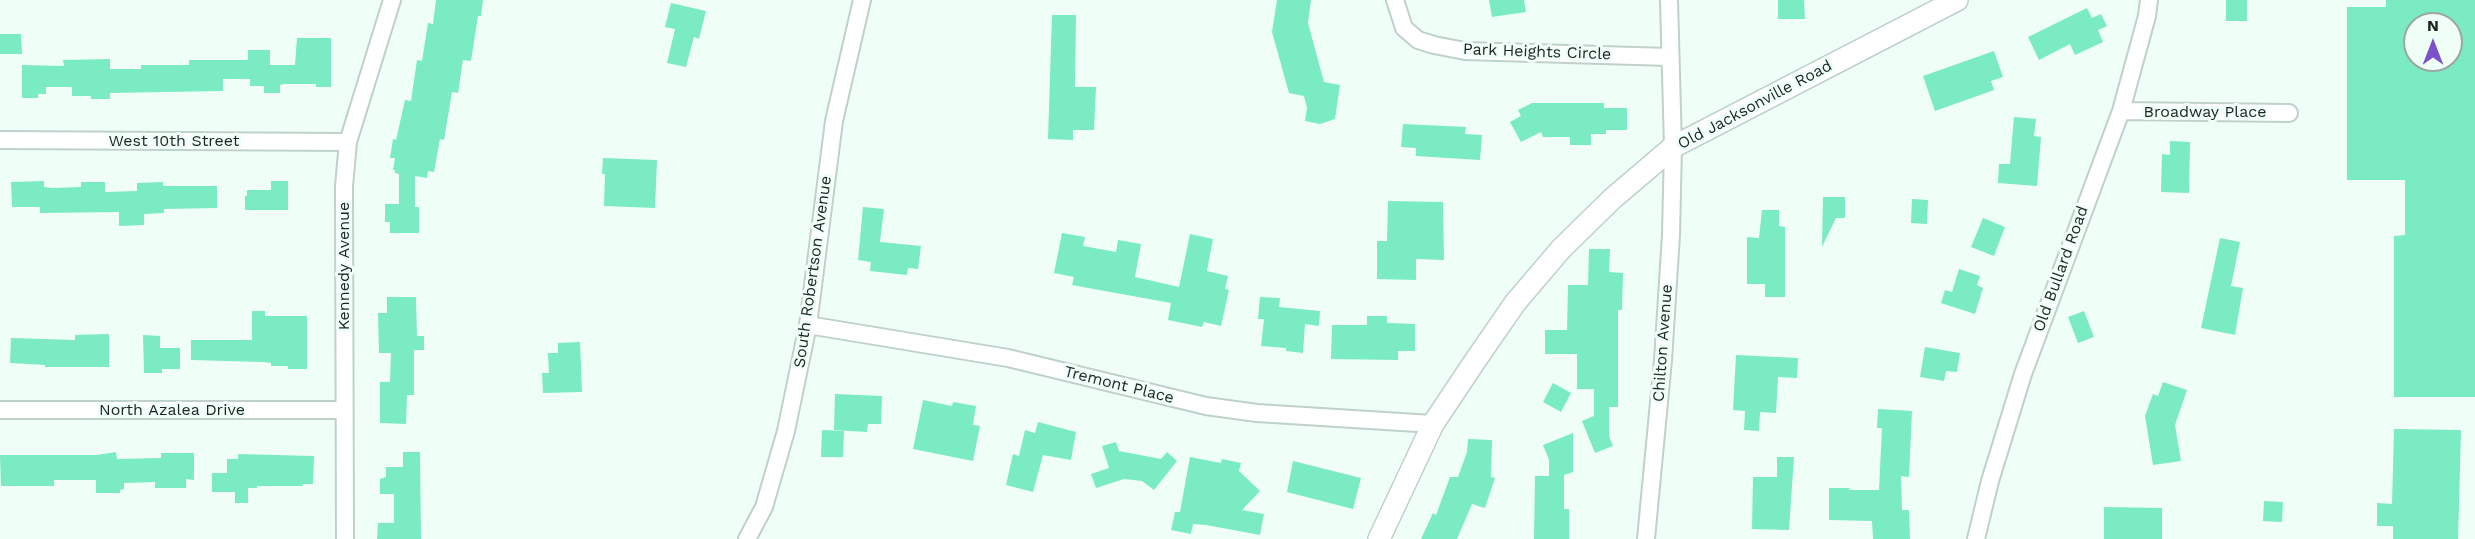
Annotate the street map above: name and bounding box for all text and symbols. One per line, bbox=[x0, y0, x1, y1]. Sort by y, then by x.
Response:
north arrow bbox=[2403, 12, 2463, 72]
text: N bbox=[2427, 16, 2439, 35]
street label: Park Heights Circle bbox=[1462, 40, 1612, 64]
street label: Old Jacksonville Road bbox=[1675, 56, 1835, 154]
street label: Broadway Place bbox=[2144, 102, 2266, 122]
street label: West 10th Street bbox=[108, 131, 240, 151]
street label: South Robertson Avenue bbox=[790, 175, 836, 369]
street label: Kennedy Avenue bbox=[334, 202, 354, 330]
street label: Old Bullard Road bbox=[2029, 204, 2093, 334]
street label: Chilton Avenue bbox=[1649, 283, 1677, 403]
street label: Tremont Place bbox=[1062, 362, 1176, 408]
street label: North Azalea Drive bbox=[99, 400, 245, 420]

